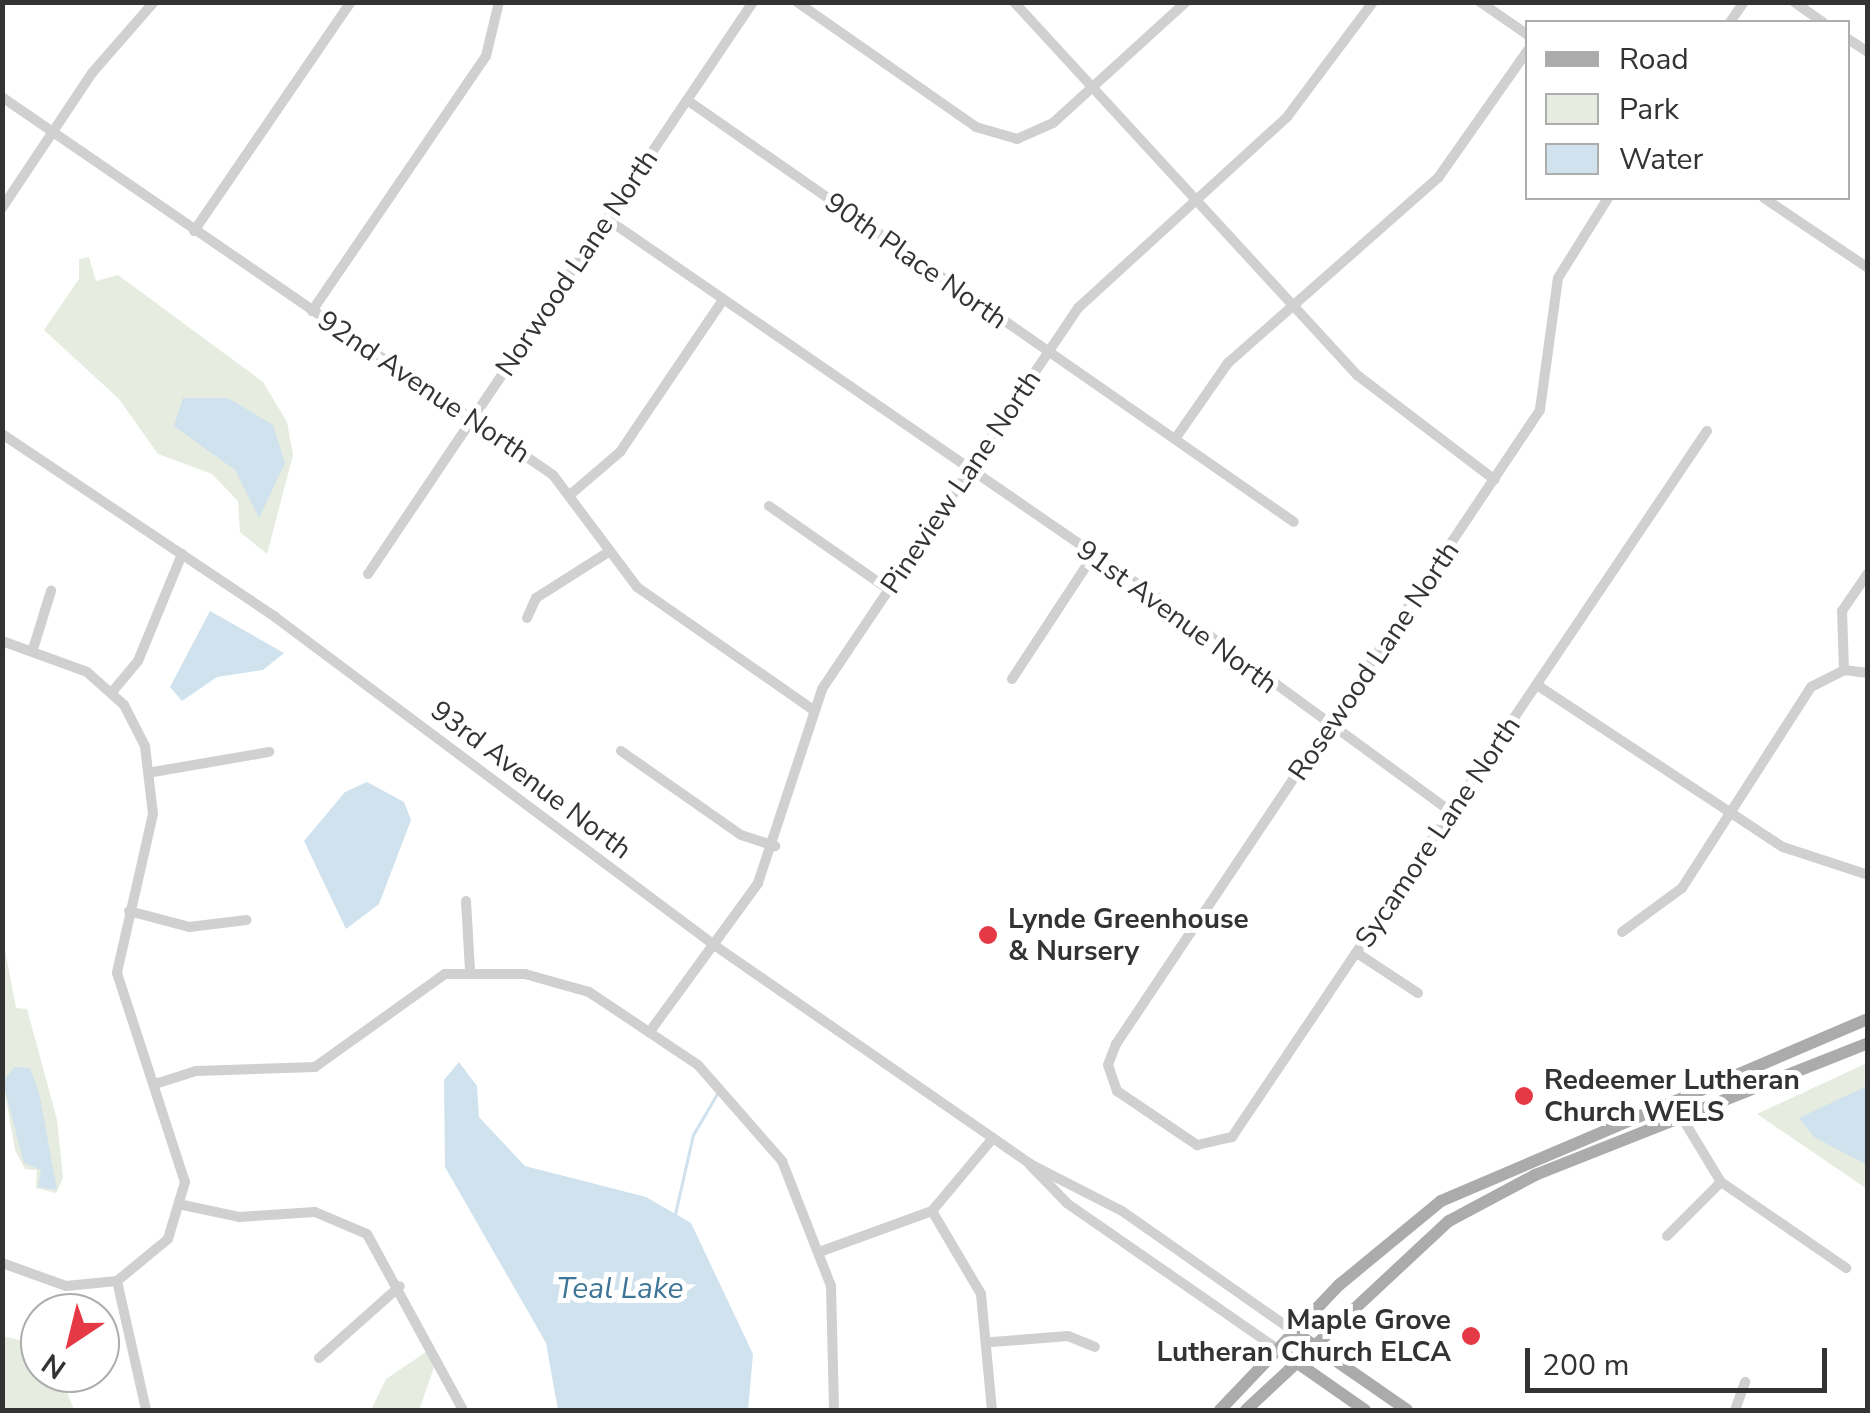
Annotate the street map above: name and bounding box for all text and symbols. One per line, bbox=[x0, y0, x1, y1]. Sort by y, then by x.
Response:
legend bbox=[1525, 20, 1850, 200]
text: Road bbox=[1619, 39, 1689, 80]
text: Park bbox=[1619, 89, 1679, 130]
text: Water bbox=[1619, 139, 1703, 180]
street label: Norwood Lane North bbox=[489, 143, 665, 383]
street label: 90th Place North bbox=[818, 186, 1014, 336]
street label: 92nd Avenue North bbox=[312, 304, 536, 470]
street label: Pineview Lane North bbox=[874, 364, 1048, 600]
street label: 91st Avenue North bbox=[1070, 533, 1284, 701]
street label: Rosewood Lane North bbox=[1282, 535, 1466, 787]
street label: 93rd Avenue North bbox=[424, 694, 638, 866]
street label: Sycamore Lane North bbox=[1348, 710, 1528, 954]
place label: Lynde Greenhouse & Nursery bbox=[1008, 902, 1249, 968]
marker: Lynde Greenhouse & Nursery bbox=[977, 924, 999, 946]
place label: Redeemer Lutheran Church WELS bbox=[1544, 1063, 1800, 1129]
marker: Redeemer Lutheran Church WELS bbox=[1513, 1085, 1535, 1107]
water label: Teal Lake bbox=[557, 1271, 683, 1307]
north arrow bbox=[20, 1293, 120, 1393]
place label: Maple Grove Lutheran Church ELCA bbox=[1157, 1303, 1451, 1369]
marker: Maple Grove Lutheran Church ELCA bbox=[1460, 1325, 1482, 1347]
scale bar bbox=[1530, 1328, 1832, 1390]
text: N bbox=[34, 1344, 73, 1388]
text: 200 m bbox=[1542, 1345, 1629, 1386]

